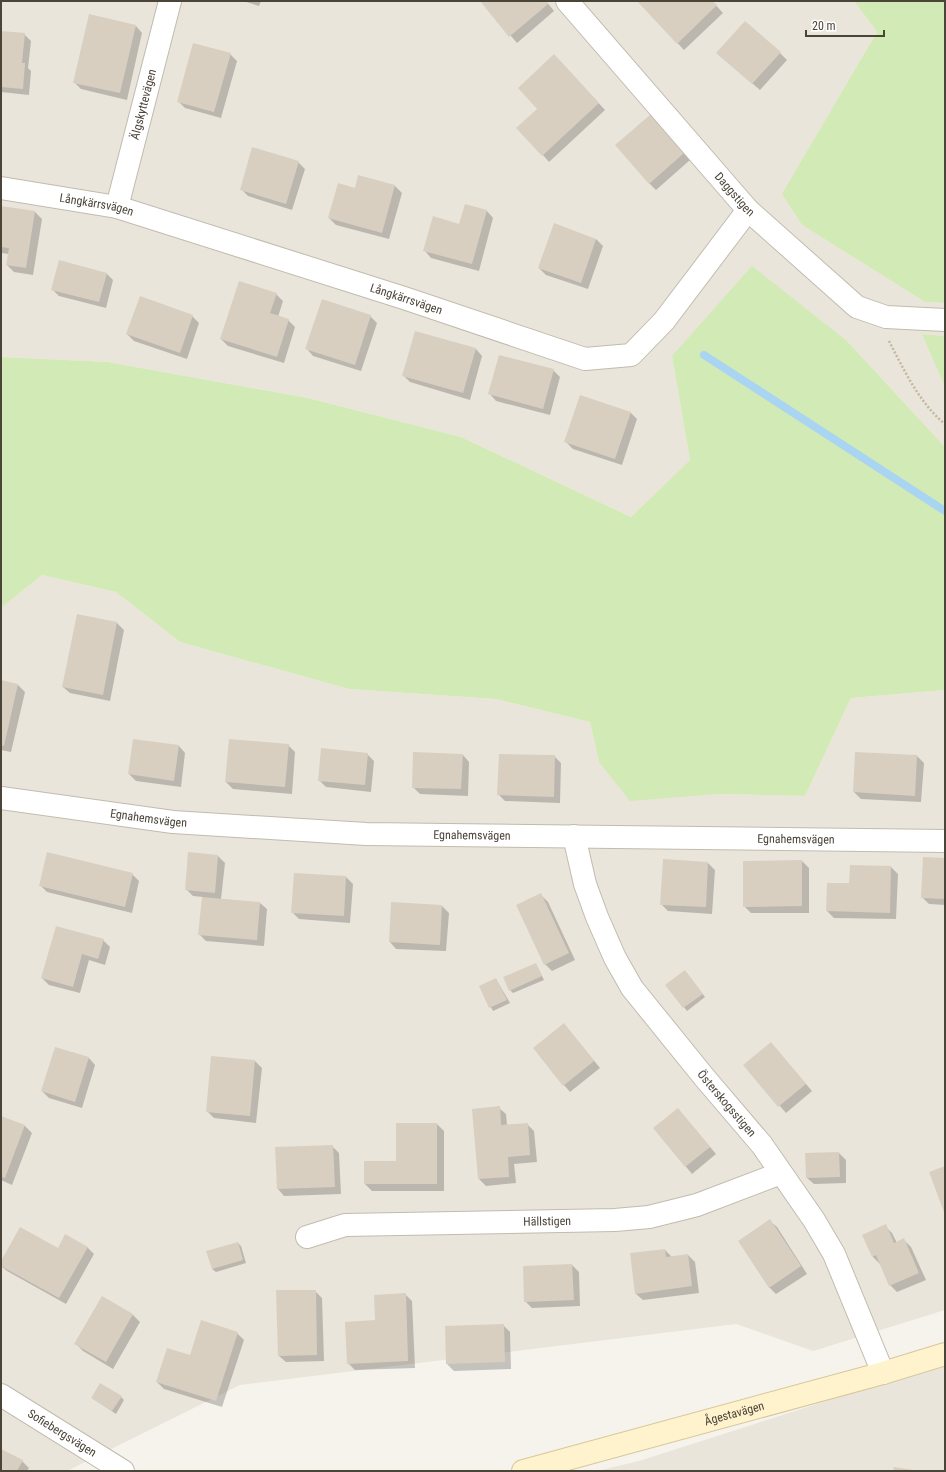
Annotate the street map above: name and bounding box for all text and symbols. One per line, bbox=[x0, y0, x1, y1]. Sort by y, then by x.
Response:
scale bar bbox=[806, 12, 884, 38]
text: 20 m bbox=[812, 19, 836, 33]
street label: Älgskyttevägen bbox=[127, 67, 159, 141]
street label: Daggstigen bbox=[712, 170, 758, 220]
street label: Långkärrsvägen bbox=[58, 191, 136, 219]
street label: Långkärrsvägen bbox=[368, 281, 444, 317]
street label: Egnahemsvägen bbox=[109, 806, 188, 830]
street label: Egnahemsvägen bbox=[433, 828, 511, 843]
street label: Egnahemsvägen bbox=[757, 832, 835, 847]
street label: Österskogsstigen bbox=[694, 1067, 759, 1140]
street label: Hällstigen bbox=[523, 1214, 571, 1229]
street label: Ågestavägen bbox=[702, 1399, 766, 1428]
street label: Sofiebergsvägen bbox=[25, 1406, 99, 1460]

